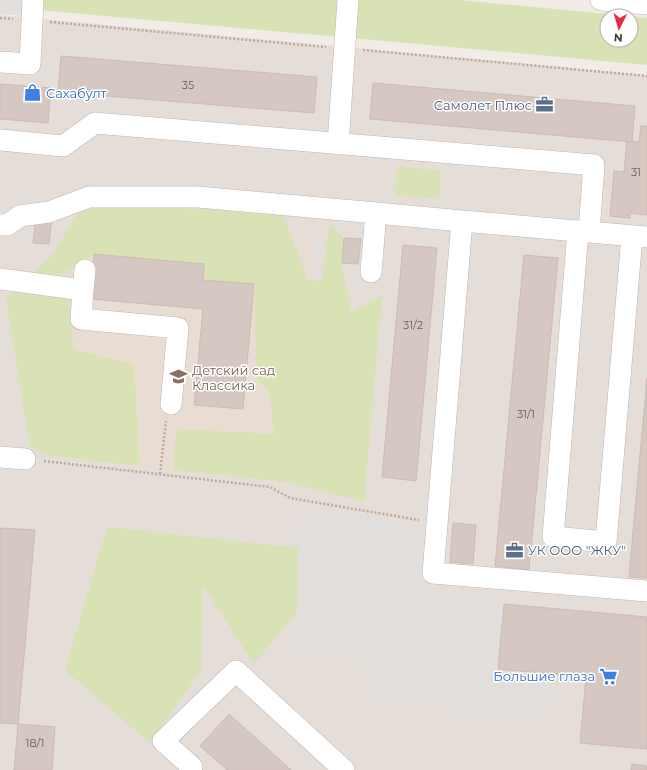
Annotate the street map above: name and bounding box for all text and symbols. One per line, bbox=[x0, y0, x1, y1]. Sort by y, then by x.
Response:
north arrow bbox=[599, 8, 639, 48]
text: N bbox=[613, 31, 623, 45]
house number: 35 bbox=[182, 78, 194, 92]
shop icon: Сахабулт bbox=[23, 83, 43, 103]
place label: Сахабулт bbox=[46, 85, 108, 101]
office icon: Самолет Плюс bbox=[535, 95, 555, 115]
place label: Самолет Плюс bbox=[434, 97, 532, 113]
house number: 31 bbox=[631, 165, 641, 179]
house number: 31/2 bbox=[403, 318, 423, 332]
place label: Детский сад Классика bbox=[192, 362, 275, 393]
school or university icon: Детский сад Классика bbox=[169, 367, 189, 387]
house number: 31/1 bbox=[517, 407, 535, 421]
office icon: УК ООО "ЖКУ" bbox=[505, 540, 525, 560]
place label: УК ООО "ЖКУ" bbox=[528, 542, 626, 558]
supermarket icon: Большие глаза bbox=[598, 666, 618, 686]
place label: Большие глаза bbox=[493, 668, 595, 684]
house number: 18/1 bbox=[26, 736, 44, 750]

